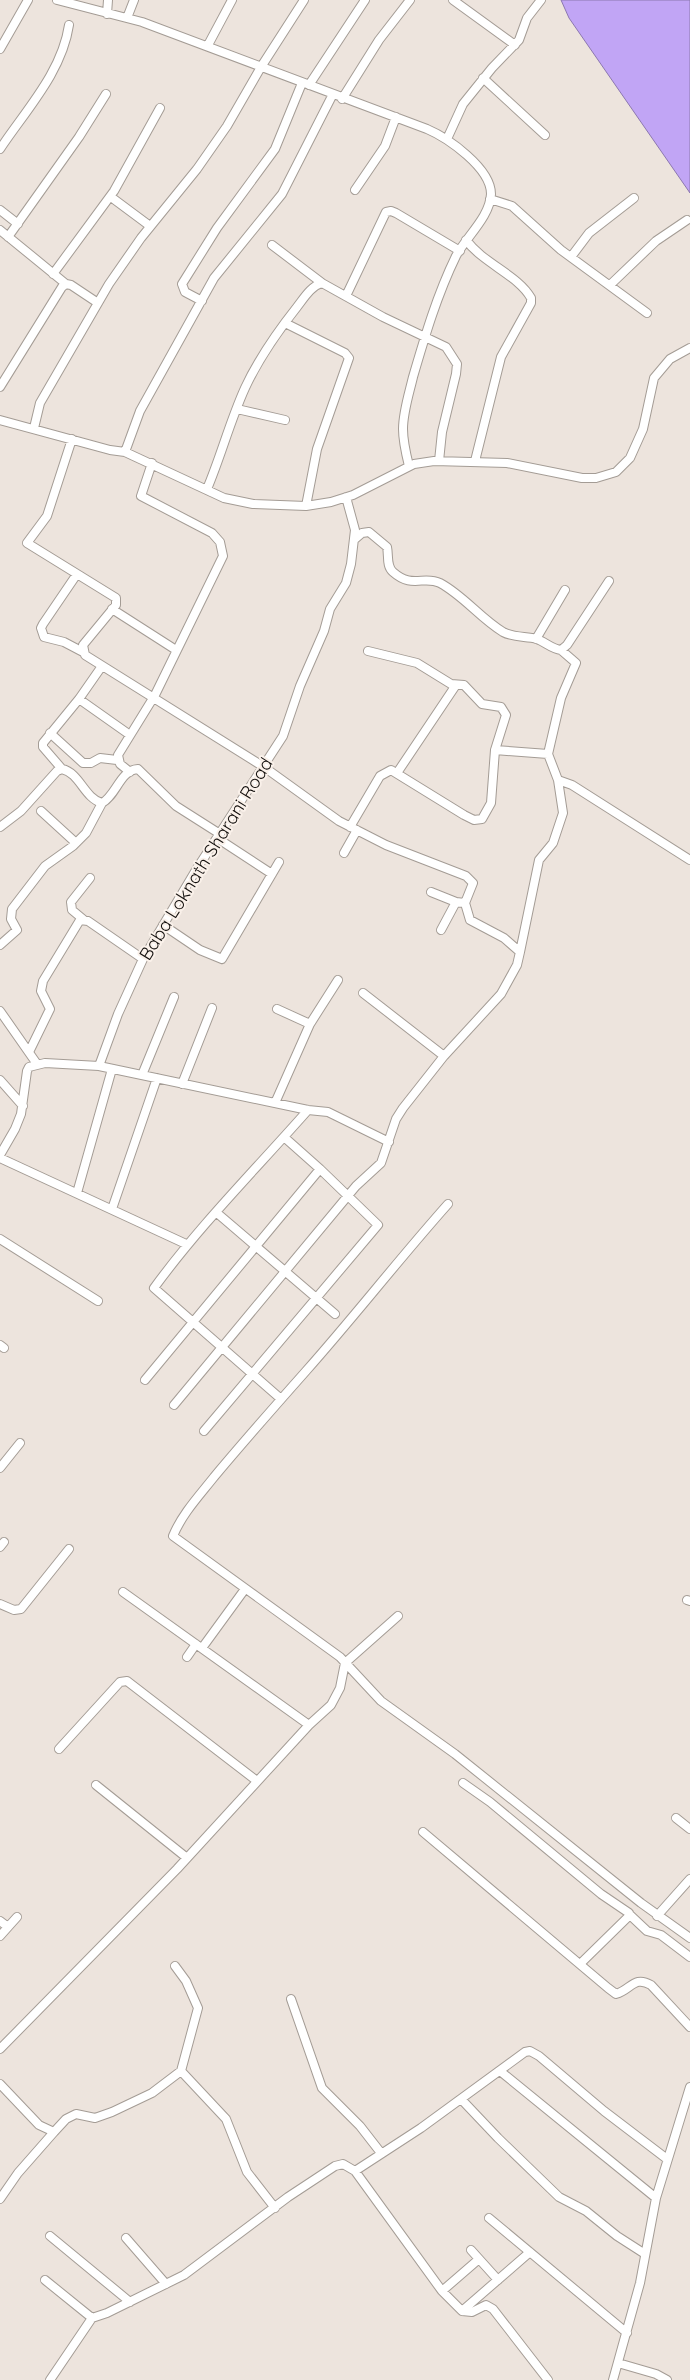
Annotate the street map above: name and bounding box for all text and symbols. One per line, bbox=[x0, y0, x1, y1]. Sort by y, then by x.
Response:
street label: Baba Loknath Sharani Road bbox=[134, 753, 278, 964]

